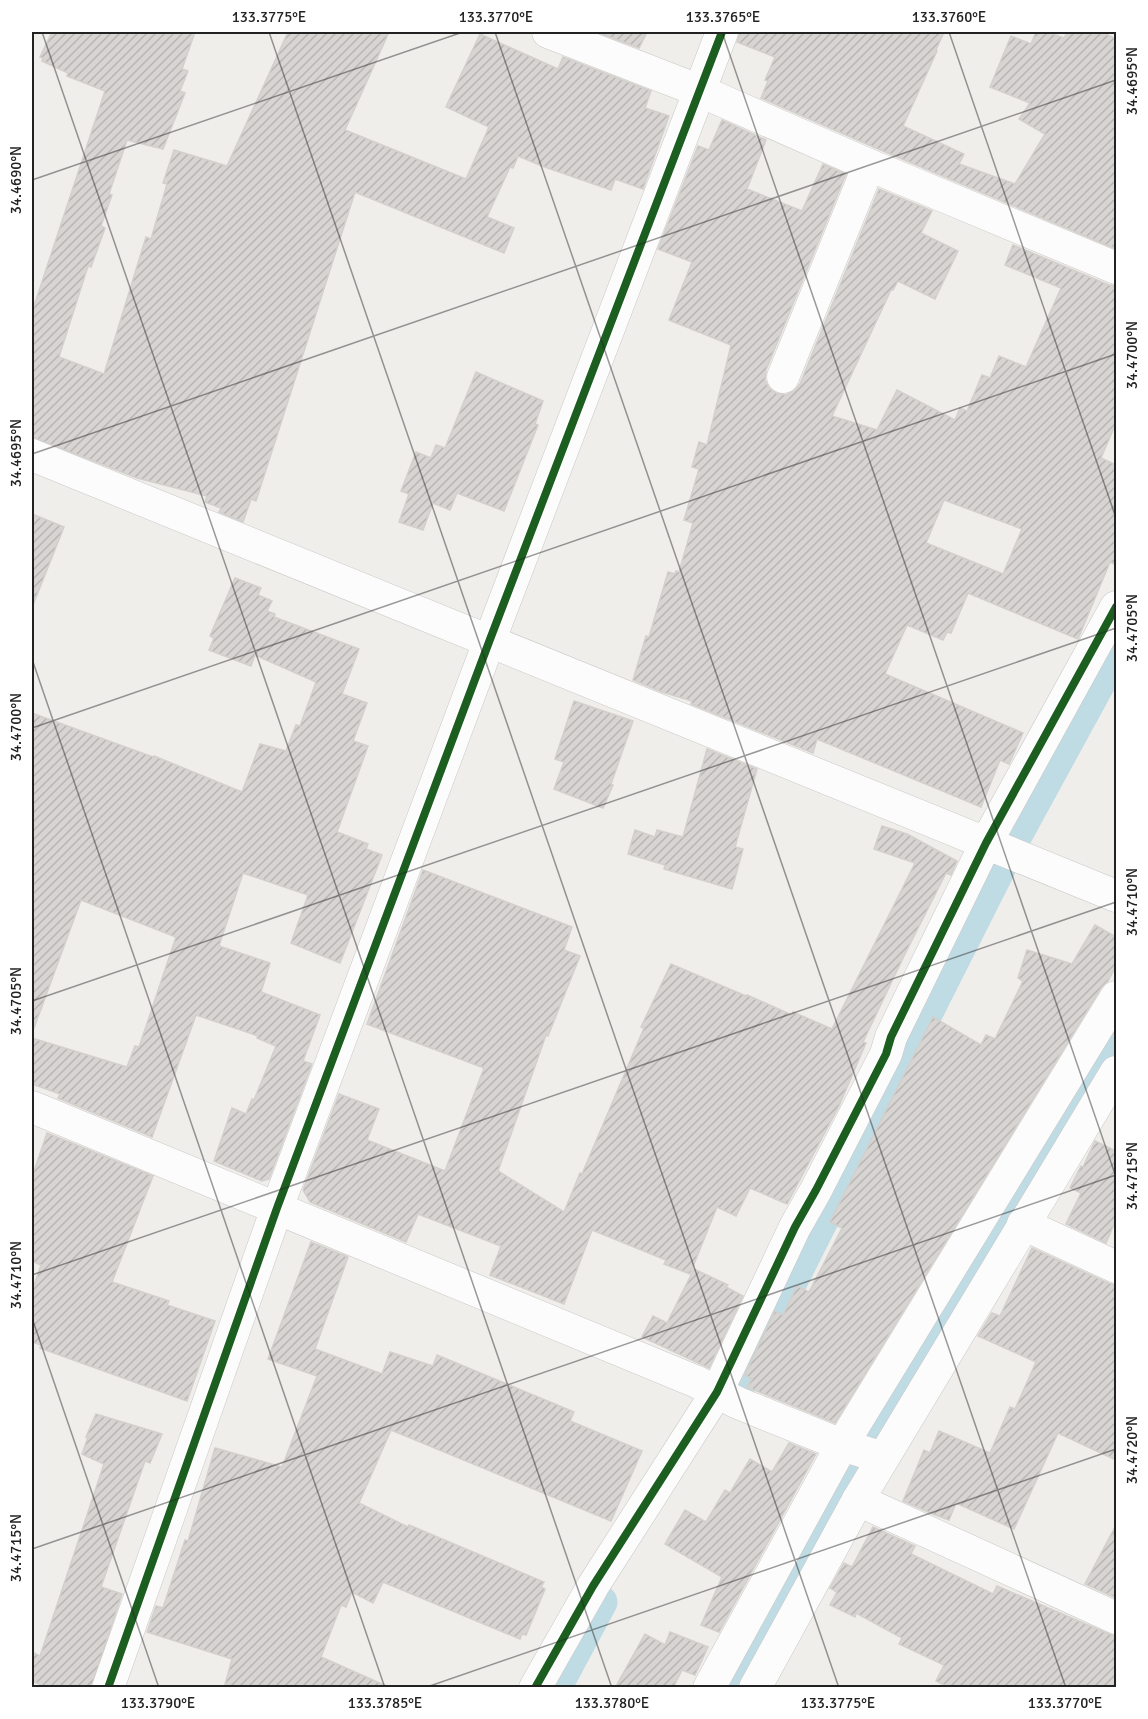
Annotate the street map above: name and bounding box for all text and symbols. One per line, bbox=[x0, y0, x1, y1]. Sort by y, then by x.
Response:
text: 133.3775°E bbox=[232, 8, 306, 26]
text: 133.3770°E bbox=[459, 8, 533, 26]
text: 133.3765°E bbox=[686, 8, 760, 26]
text: 133.3760°E bbox=[912, 8, 986, 26]
text: 34.4695°N bbox=[1123, 47, 1141, 115]
text: 34.4690°N bbox=[7, 146, 25, 214]
text: 34.4700°N bbox=[1123, 321, 1141, 389]
text: 34.4695°N bbox=[7, 419, 25, 487]
text: 34.4705°N bbox=[1123, 594, 1141, 662]
text: 34.4700°N bbox=[7, 693, 25, 761]
text: 34.4710°N bbox=[1123, 868, 1141, 936]
text: 34.4705°N bbox=[7, 967, 25, 1035]
text: 34.4715°N bbox=[1123, 1142, 1141, 1210]
text: 34.4710°N bbox=[7, 1241, 25, 1309]
text: 34.4720°N bbox=[1123, 1416, 1141, 1484]
text: 34.4715°N bbox=[7, 1514, 25, 1582]
text: 133.3790°E bbox=[121, 1694, 195, 1712]
text: 133.3785°E bbox=[348, 1694, 422, 1712]
text: 133.3780°E bbox=[575, 1694, 649, 1712]
text: 133.3775°E bbox=[801, 1694, 875, 1712]
text: 133.3770°E bbox=[1028, 1694, 1102, 1712]

